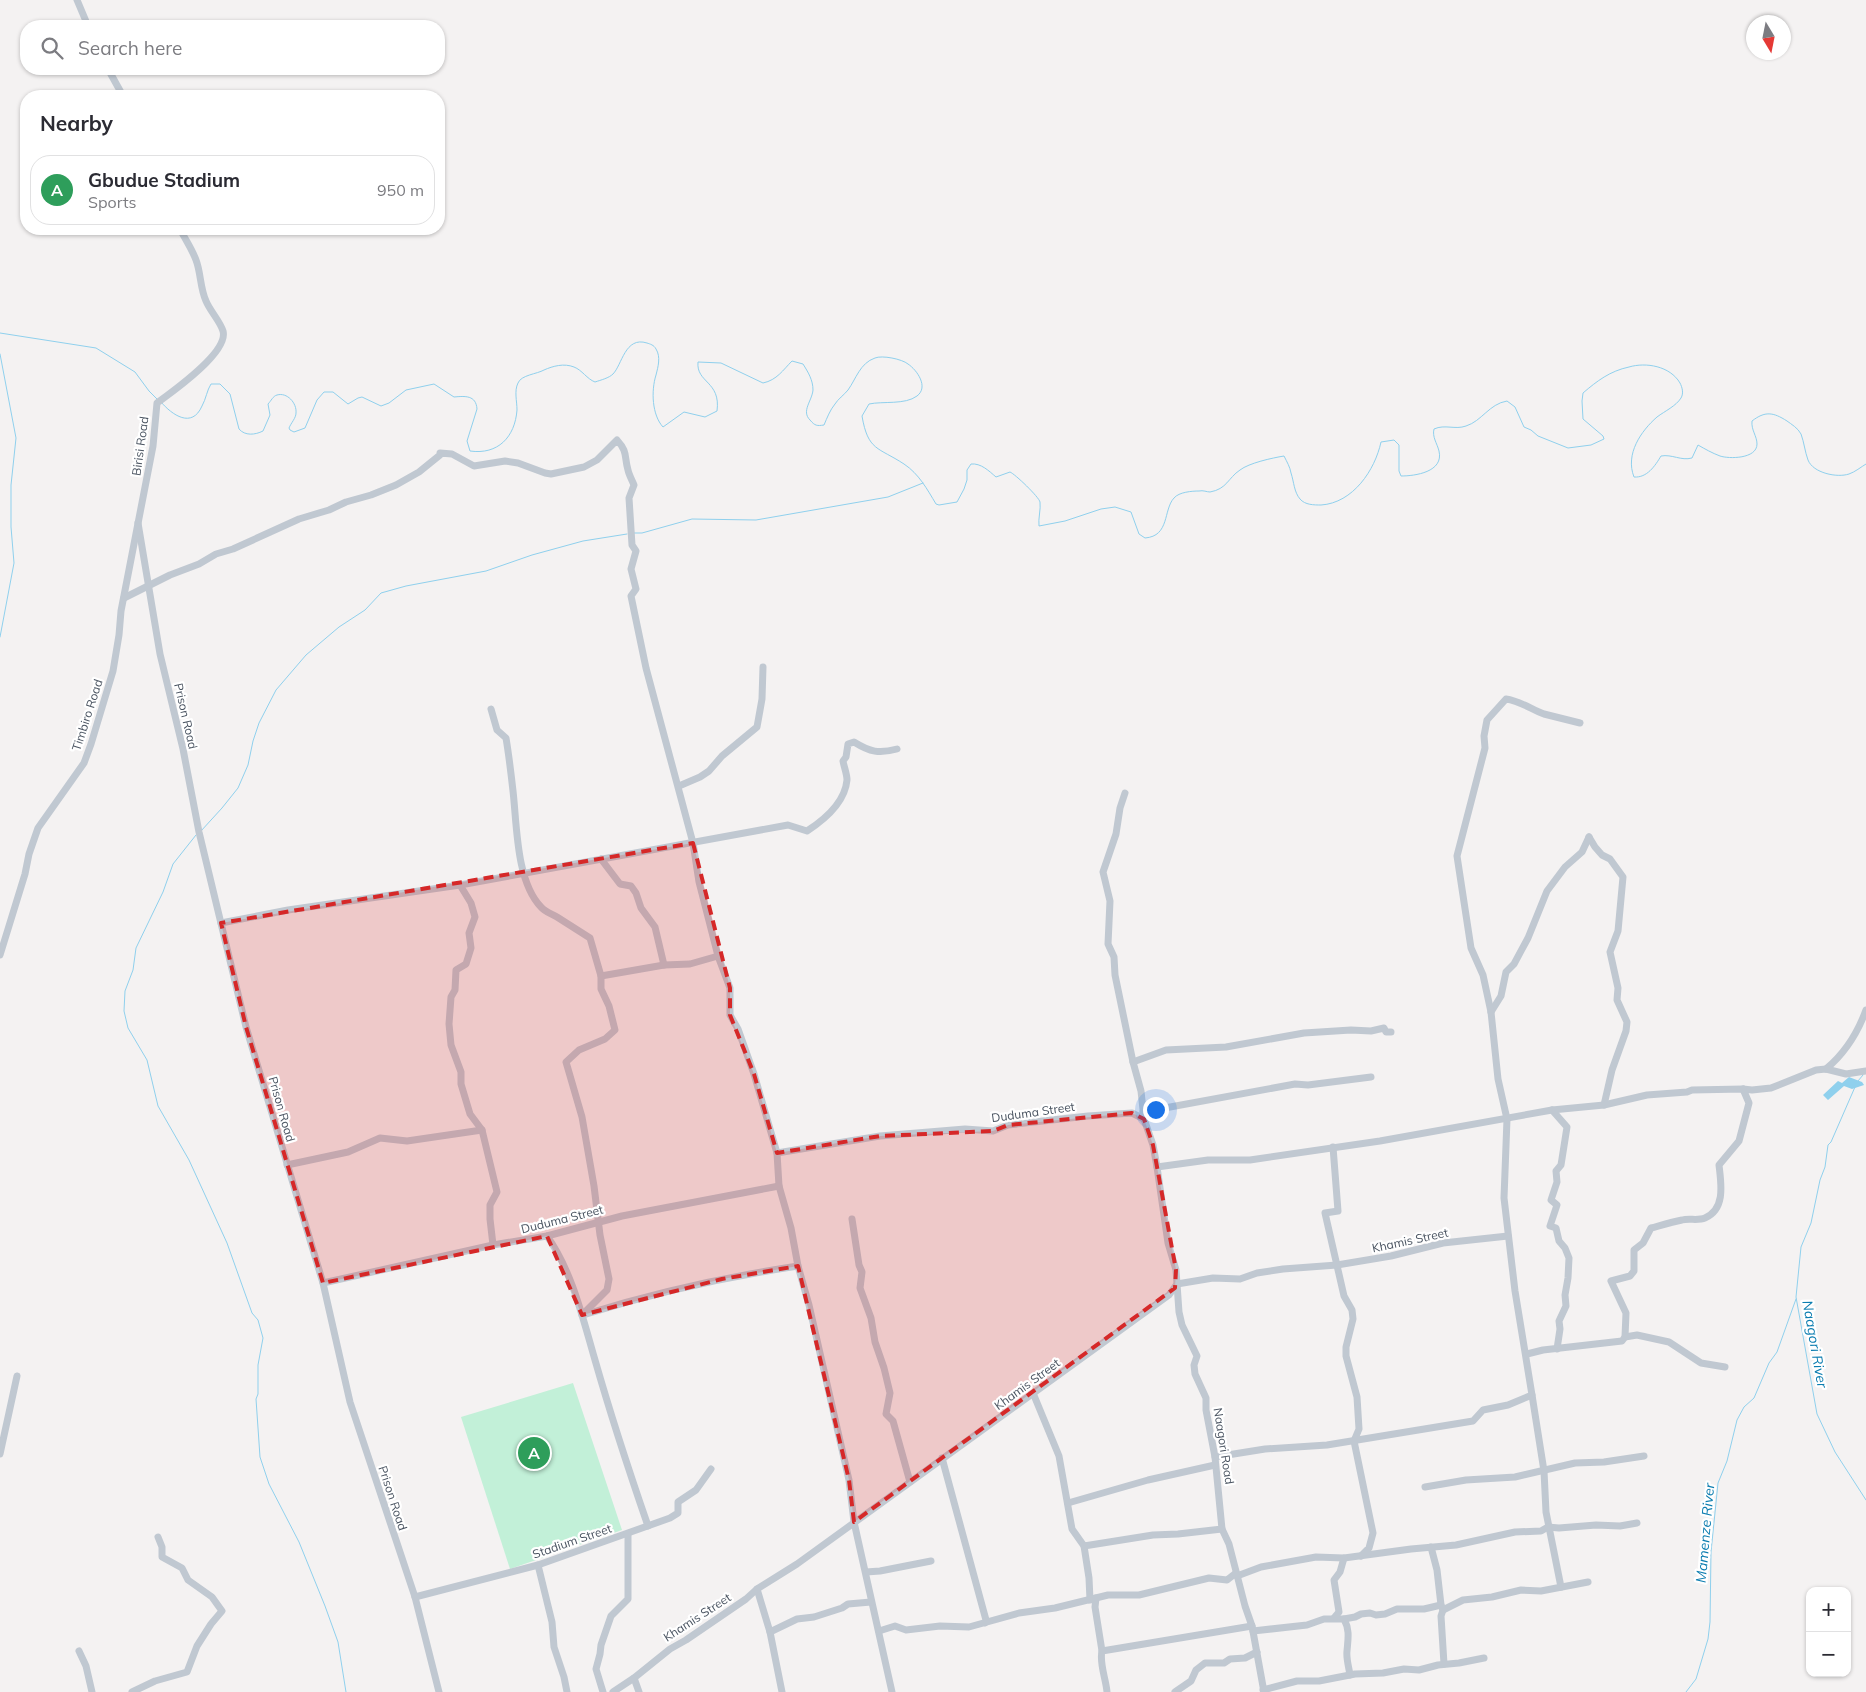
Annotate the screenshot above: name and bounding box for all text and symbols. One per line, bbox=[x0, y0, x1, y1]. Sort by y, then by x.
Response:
north arrow bbox=[1746, 15, 1791, 60]
search box bbox=[20, 20, 445, 75]
icon: search bbox=[38, 34, 66, 62]
text: Search here bbox=[78, 36, 182, 60]
text: Nearby bbox=[40, 110, 113, 136]
text: Gbudue Stadium bbox=[88, 168, 240, 192]
text: A bbox=[51, 180, 63, 200]
text: 950 m bbox=[377, 180, 424, 200]
text: Sports bbox=[88, 192, 136, 212]
street label: Birisi Road bbox=[128, 415, 152, 477]
street label: Timbiro Road bbox=[68, 677, 106, 753]
street label: Prison Road bbox=[171, 682, 201, 750]
street label: Prison Road bbox=[266, 1075, 298, 1143]
your location bbox=[1143, 1097, 1169, 1123]
street label: Duduma Street bbox=[990, 1099, 1076, 1125]
street label: Duduma Street bbox=[519, 1202, 605, 1236]
street label: Khamis Street bbox=[1371, 1225, 1449, 1255]
water label: Naagori River bbox=[1798, 1299, 1832, 1390]
street label: Khamis Street bbox=[991, 1355, 1063, 1413]
street label: Naagori Road bbox=[1211, 1407, 1237, 1485]
pin: A bbox=[518, 1434, 550, 1472]
street label: Prison Road bbox=[375, 1464, 411, 1532]
water label: Mamenze River bbox=[1692, 1482, 1718, 1584]
street label: Stadium Street bbox=[530, 1520, 614, 1562]
map controls bbox=[1806, 1587, 1851, 1677]
button: + bbox=[1806, 1587, 1851, 1632]
street label: Khamis Street bbox=[660, 1590, 734, 1644]
button: − bbox=[1806, 1632, 1851, 1677]

